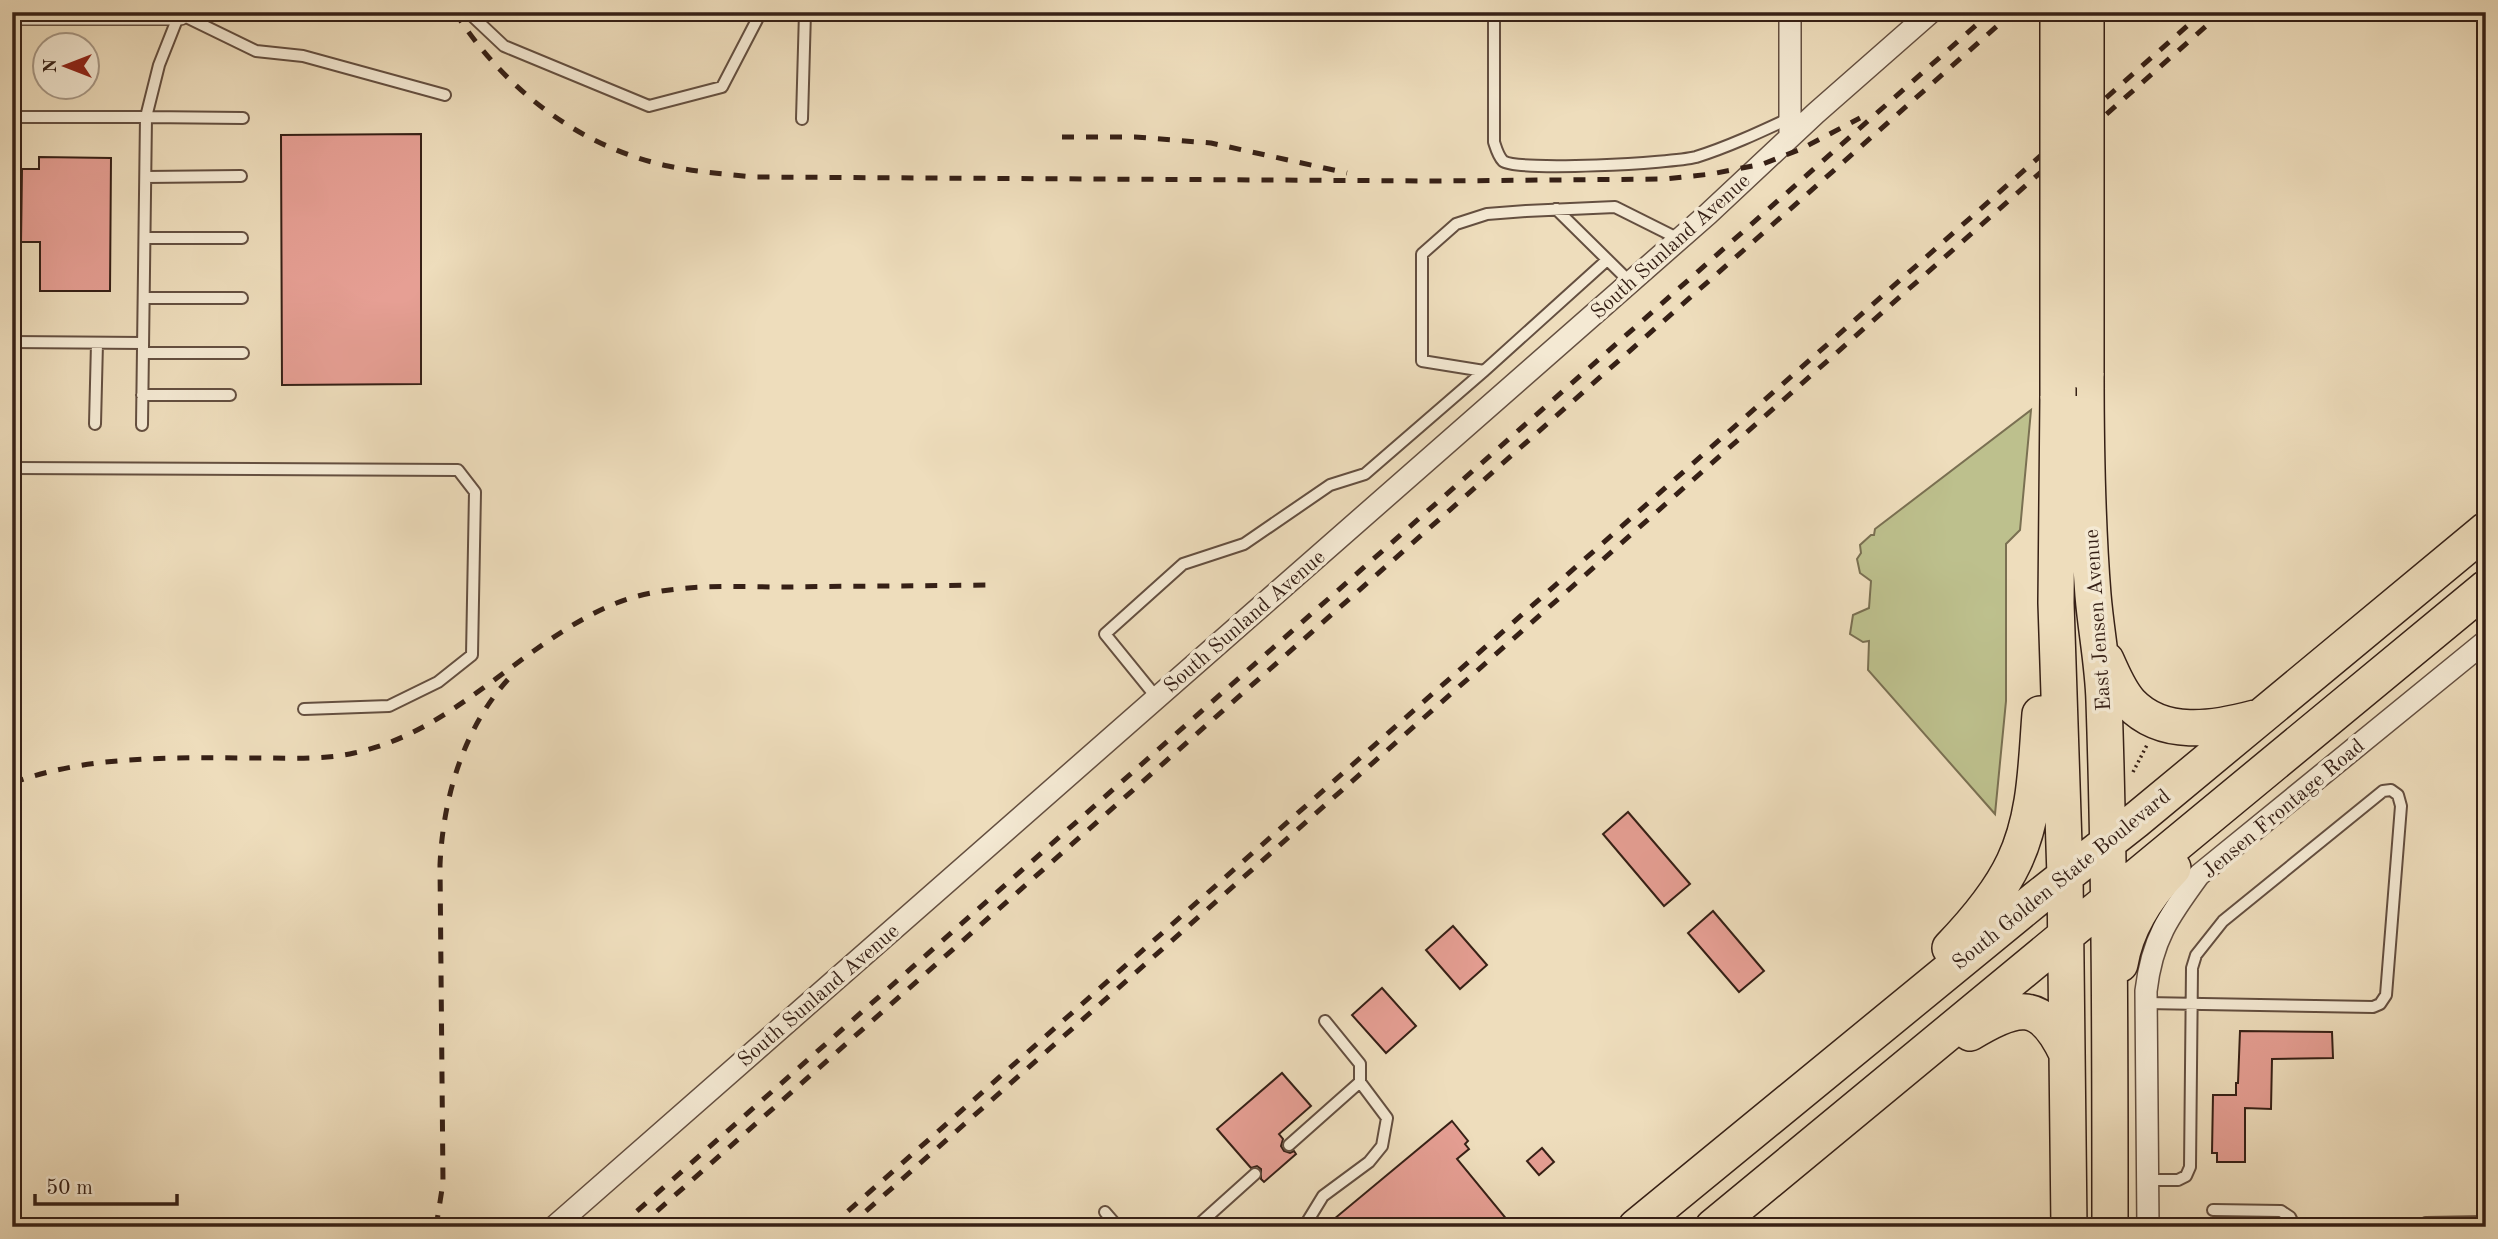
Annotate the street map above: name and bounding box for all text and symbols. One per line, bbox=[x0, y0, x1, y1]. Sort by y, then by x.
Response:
north arrow bbox=[32, 32, 102, 102]
text: N bbox=[42, 58, 61, 73]
street label: South Sunland Avenue bbox=[1588, 170, 1755, 324]
street label: East Jensen Avenue bbox=[2082, 528, 2115, 712]
street label: South Sunland Avenue bbox=[1160, 547, 1330, 698]
street label: Jensen Frontage Road bbox=[2199, 735, 2369, 883]
street label: South Golden State Boulevard bbox=[1949, 786, 2175, 974]
street label: South Sunland Avenue bbox=[734, 921, 904, 1072]
scale bar bbox=[35, 1162, 177, 1206]
text: 50 m bbox=[46, 1178, 93, 1199]

